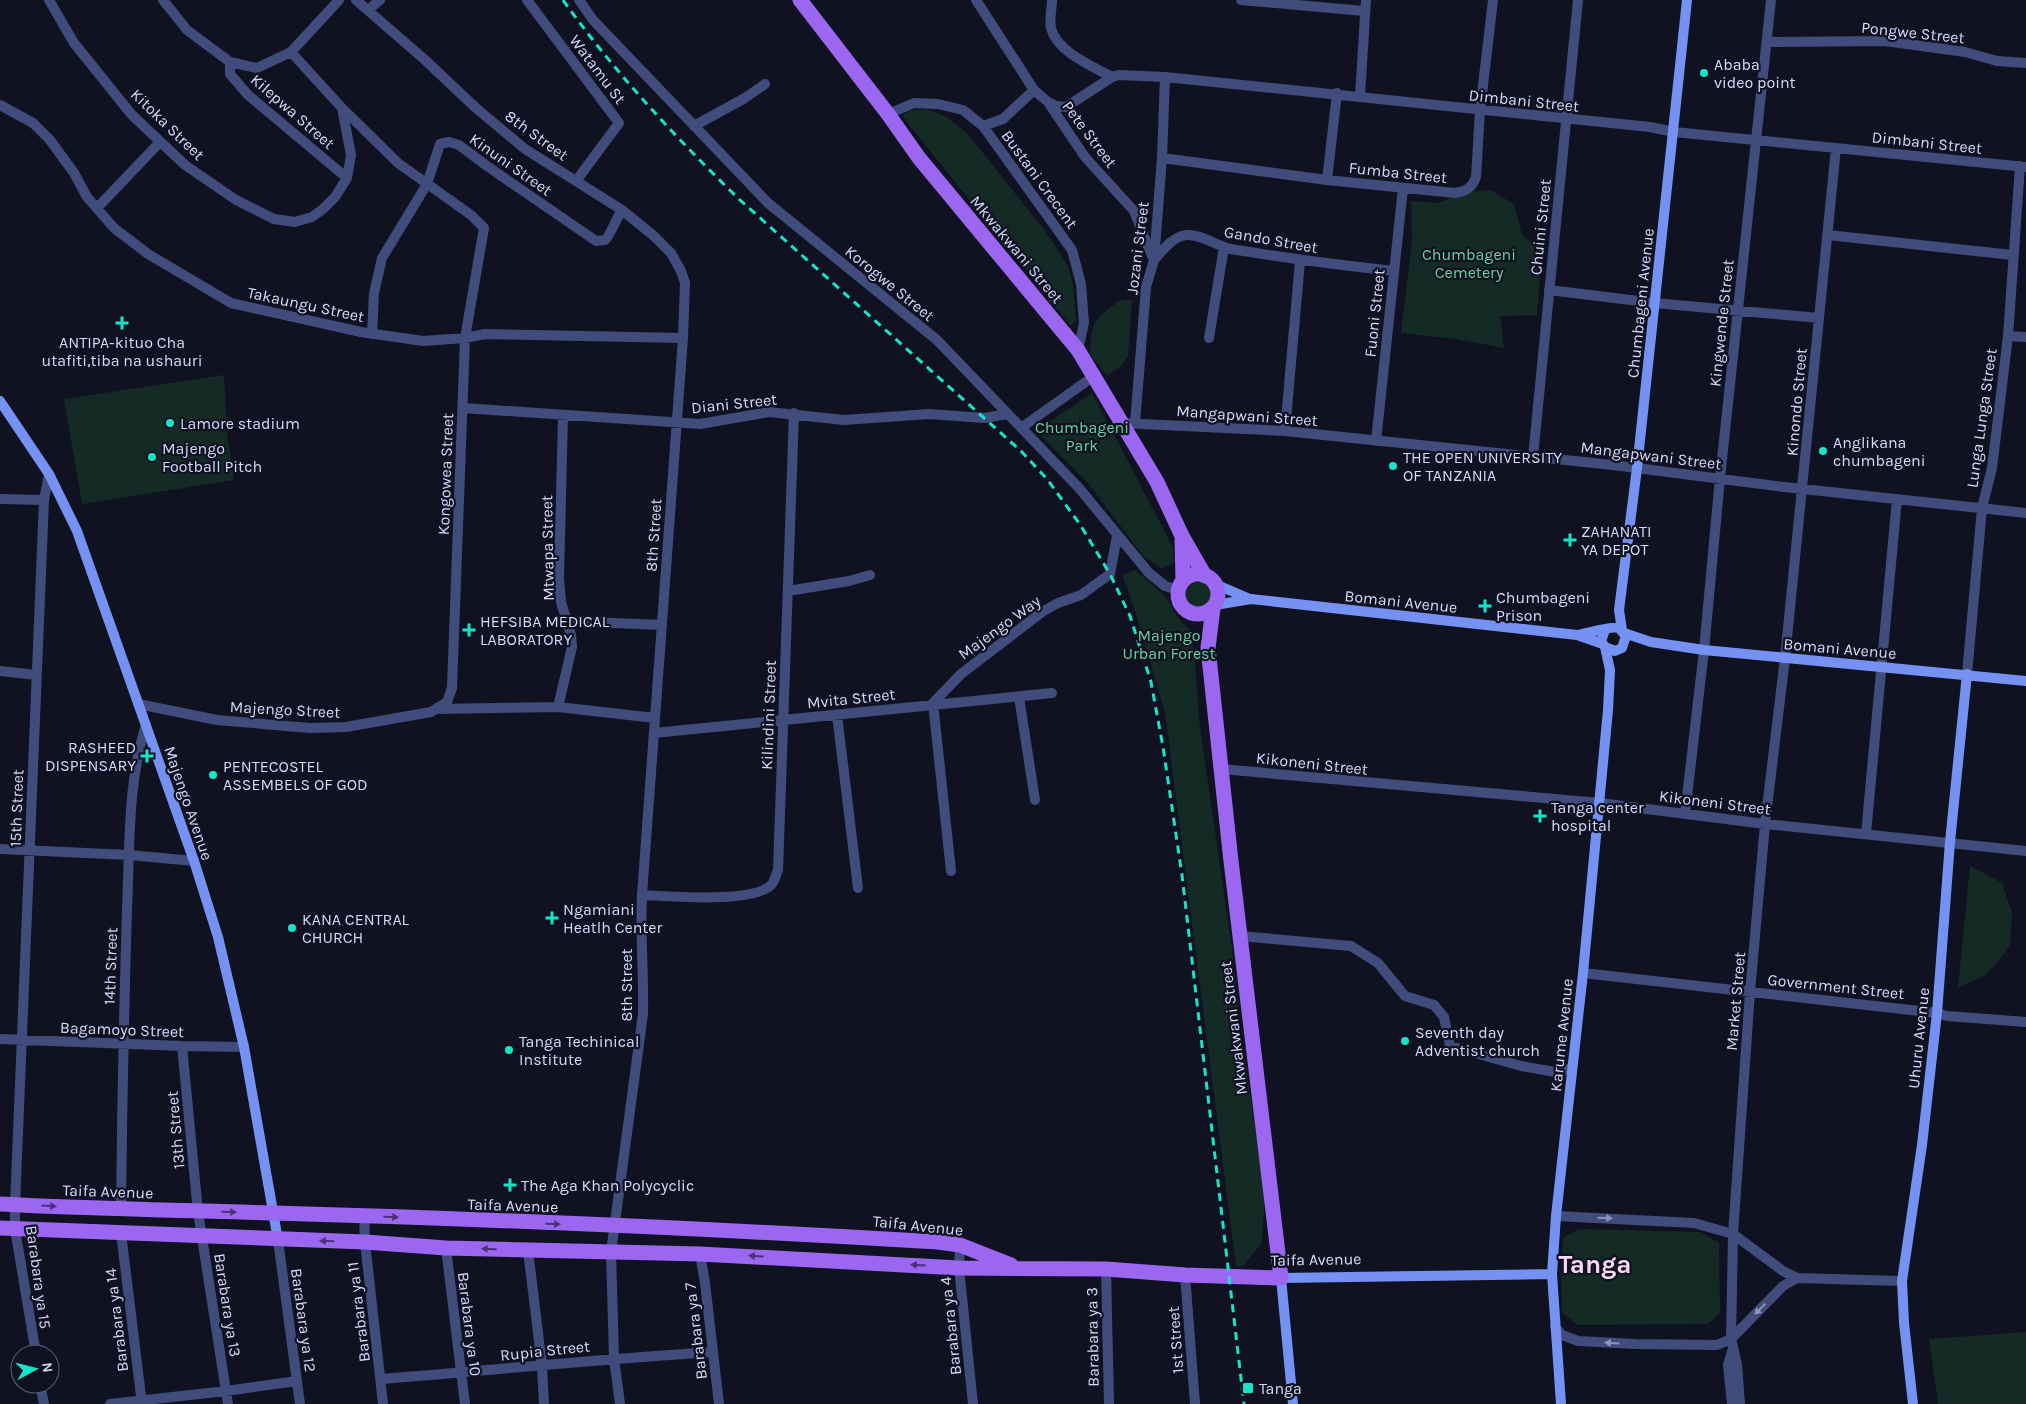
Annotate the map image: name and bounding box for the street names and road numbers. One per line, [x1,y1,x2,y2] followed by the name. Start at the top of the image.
[1860,18,1966,47] street label: Pongwe Street
[565,31,630,108] street label: Watamu St
[247,70,338,153] street label: Kilepwa Street
[127,85,208,164] street label: Kitoka Street
[1468,85,1580,116] street label: Dimbani Street
[1058,97,1121,172] street label: Pete Street
[501,106,572,165] street label: 8th Street
[998,126,1082,232] street label: Bustani Crecent
[1871,127,1983,158] street label: Dimbani Street
[466,129,555,200] street label: Kinuni Street
[1348,158,1448,187] street label: Fumba Street
[1526,178,1555,276] street label: Chuini Street
[966,192,1067,307] street label: Mkwakwani Street
[1122,200,1153,296] street label: Jozani Street
[1223,222,1319,257] street label: Gando Street
[1623,227,1658,379] street label: Chumbageni Avenue
[841,242,938,325] street label: Korogwe Street
[1705,258,1738,388] street label: Kingwende Street
[1360,268,1389,358] street label: Fuoni Street
[246,283,366,326] street label: Takaungu Street
[1782,347,1811,457] street label: Kinondo Street
[1962,347,2001,489] street label: Lunga Lunga Street
[690,390,778,417] street label: Diani Street
[1176,401,1318,430] street label: Mangapwani Street
[434,413,457,535] street label: Kongowea Street
[1579,437,1722,474] street label: Mangapwani Street
[537,495,558,601] street label: Mtwapa Street
[641,498,666,572] street label: 8th Street
[1344,586,1458,617] street label: Bomani Avenue
[955,591,1045,664] street label: Majengo Way
[1783,634,1897,663] street label: Bomani Avenue
[757,660,780,770] street label: Kilindini Street
[806,684,896,713] street label: Mvita Street
[229,697,341,722] street label: Majengo Street
[160,744,217,863] street label: Majengo Avenue
[1255,748,1369,779] street label: Kikoneni Street
[6,769,27,847] street label: 15th Street
[1658,786,1772,819] street label: Kikoneni Street
[100,927,121,1005] street label: 14th Street
[617,948,636,1022] street label: 8th Street
[1722,951,1749,1051] street label: Market Street
[1216,960,1251,1096] street label: Mkwakwani Street
[1767,970,1905,1003] street label: Government Street
[1546,978,1577,1093] street label: Karume Avenue
[1904,986,1933,1090] street label: Uhuru Avenue
[60,1018,184,1041] street label: Bagamoyo Street
[163,1090,188,1170] street label: 13th Street
[62,1180,154,1203] street label: Taifa Avenue
[467,1194,559,1217] street label: Taifa Avenue
[872,1211,964,1240] street label: Taifa Avenue
[22,1224,55,1330] street label: Barabara ya 15
[1270,1249,1362,1270] street label: Taifa Avenue
[210,1252,245,1358] street label: Barabara ya 13
[343,1261,374,1363] street label: Barabara ya 11
[101,1267,132,1373] street label: Barabara ya 14
[287,1267,320,1373] street label: Barabara ya 12
[454,1271,485,1377] street label: Barabara ya 10
[936,1276,965,1376] street label: Barabara ya 4
[680,1281,711,1381] street label: Barabara ya 7
[1082,1287,1103,1387] street label: Barabara ya 3
[1164,1306,1187,1374] street label: 1st Street
[499,1336,591,1365] street label: Rupia Street

